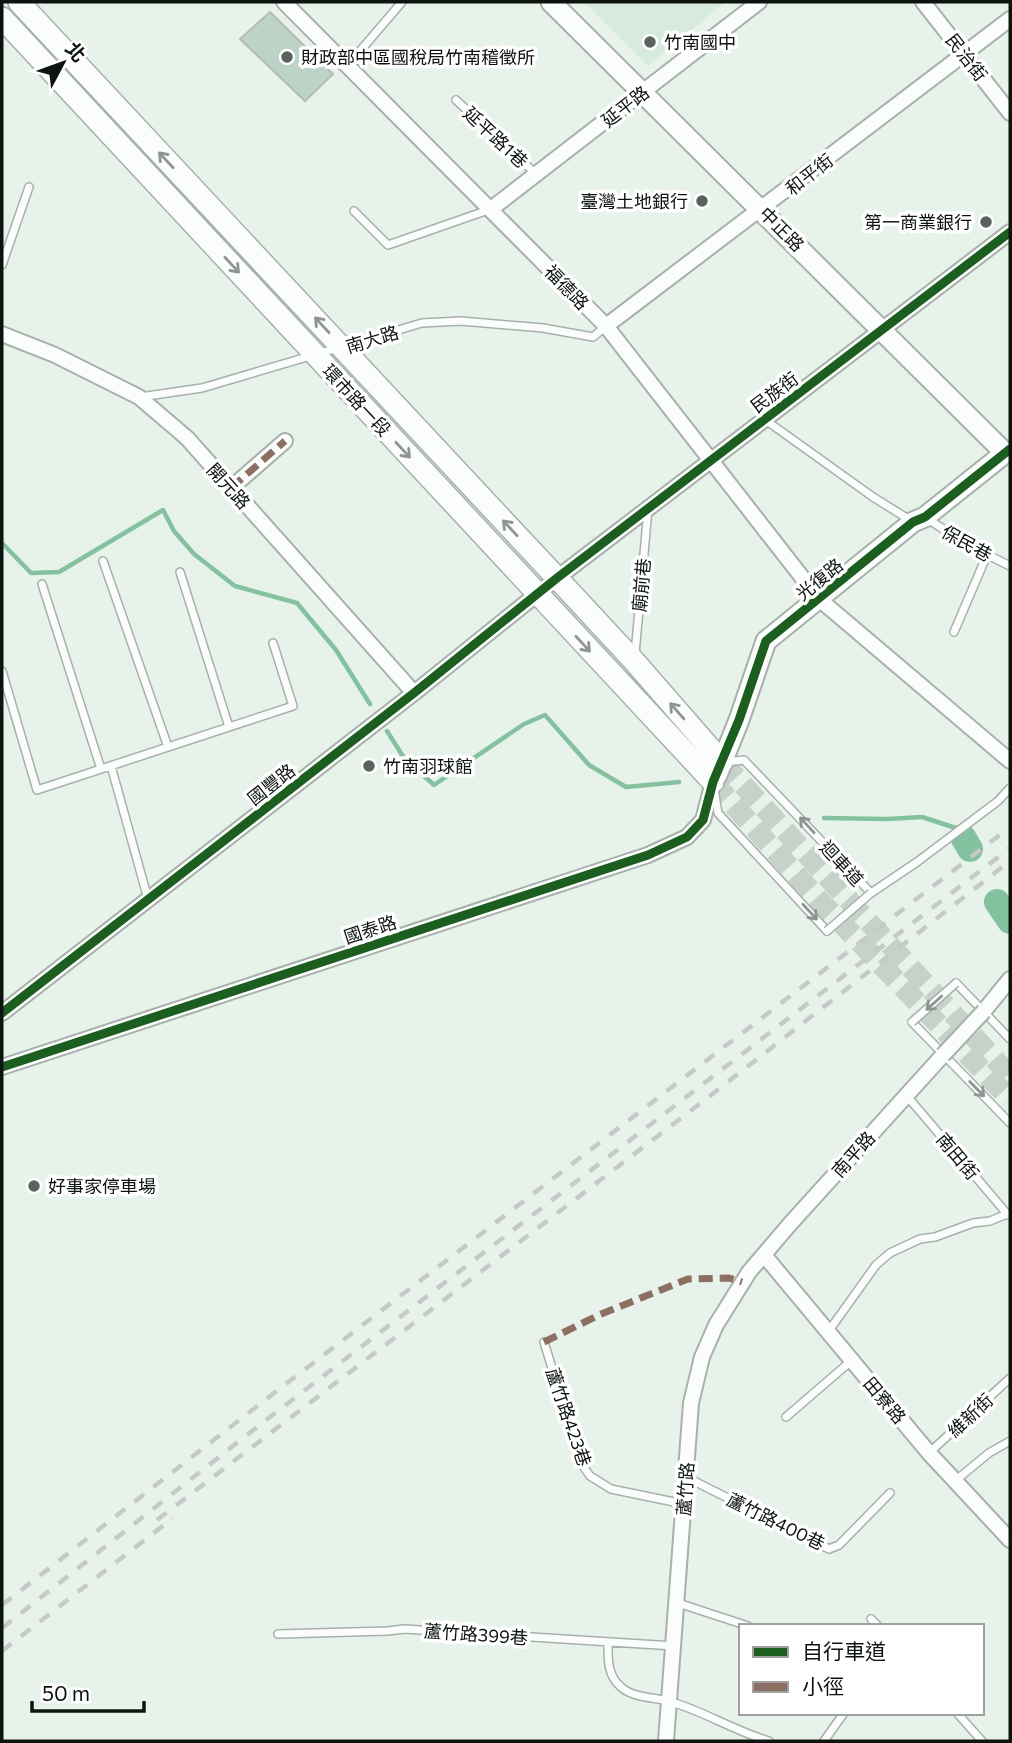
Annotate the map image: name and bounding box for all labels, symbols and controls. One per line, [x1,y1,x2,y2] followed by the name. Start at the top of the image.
[28,28,98,98] north arrow
[942,29,992,85] street label: 民治街
[664,31,736,53] place label: 竹南國中
[642,34,658,50] marker: 竹南國中
[61,37,91,66] text: 北
[301,46,535,68] place label: 財政部中區國稅局竹南稽徵所
[279,49,295,65] marker: 財政部中區國稅局竹南稽徵所
[597,81,653,131] street label: 延平路
[459,102,533,172] street label: 延平路1巷
[781,149,837,199] street label: 和平街
[158,151,174,169] one-way arrow
[580,190,688,212] place label: 臺灣土地銀行
[694,193,710,209] marker: 臺灣土地銀行
[755,202,809,256] street label: 中正路
[864,211,972,233] place label: 第一商業銀行
[978,214,994,230] marker: 第一商業銀行
[223,256,240,273] one-way arrow
[540,260,594,314] street label: 福德路
[313,317,330,334] one-way arrow
[343,321,401,357] street label: 南大路
[318,360,396,440] street label: 環市路一段
[746,367,802,417] street label: 民族街
[395,441,412,458] one-way arrow
[203,459,255,513] street label: 開元路
[502,520,519,537] one-way arrow
[938,520,996,566] street label: 保民巷
[791,553,847,605] street label: 光復路
[628,557,654,613] street label: 廟前巷
[575,635,592,652] one-way arrow
[669,702,685,720] one-way arrow
[383,755,473,777] place label: 竹南羽球館
[361,758,377,774] marker: 竹南羽球館
[243,759,299,809] street label: 國豐路
[799,817,816,834] one-way arrow
[816,836,868,890] street label: 迴車道
[802,903,818,921] one-way arrow
[341,910,399,948] street label: 國泰路
[925,995,943,1011] one-way arrow
[968,1080,985,1097] one-way arrow
[827,1127,879,1181] street label: 南平路
[932,1128,984,1184] street label: 南田街
[48,1175,156,1197] place label: 好事家停車場
[26,1178,42,1194] marker: 好事家停車場
[542,1365,596,1469] street label: 蘆竹路423巷
[859,1372,911,1428] street label: 田寮路
[943,1389,997,1441] street label: 維新街
[672,1461,698,1517] street label: 蘆竹路
[723,1488,829,1554] street label: 蘆竹路400巷
[423,1619,529,1649] street label: 蘆竹路399巷
[739,1624,984,1715] legend
[802,1638,886,1663] text: 自行車道
[32,1670,144,1714] scale bar
[802,1673,844,1698] text: 小徑
[42,1680,90,1705] text: 50 m

